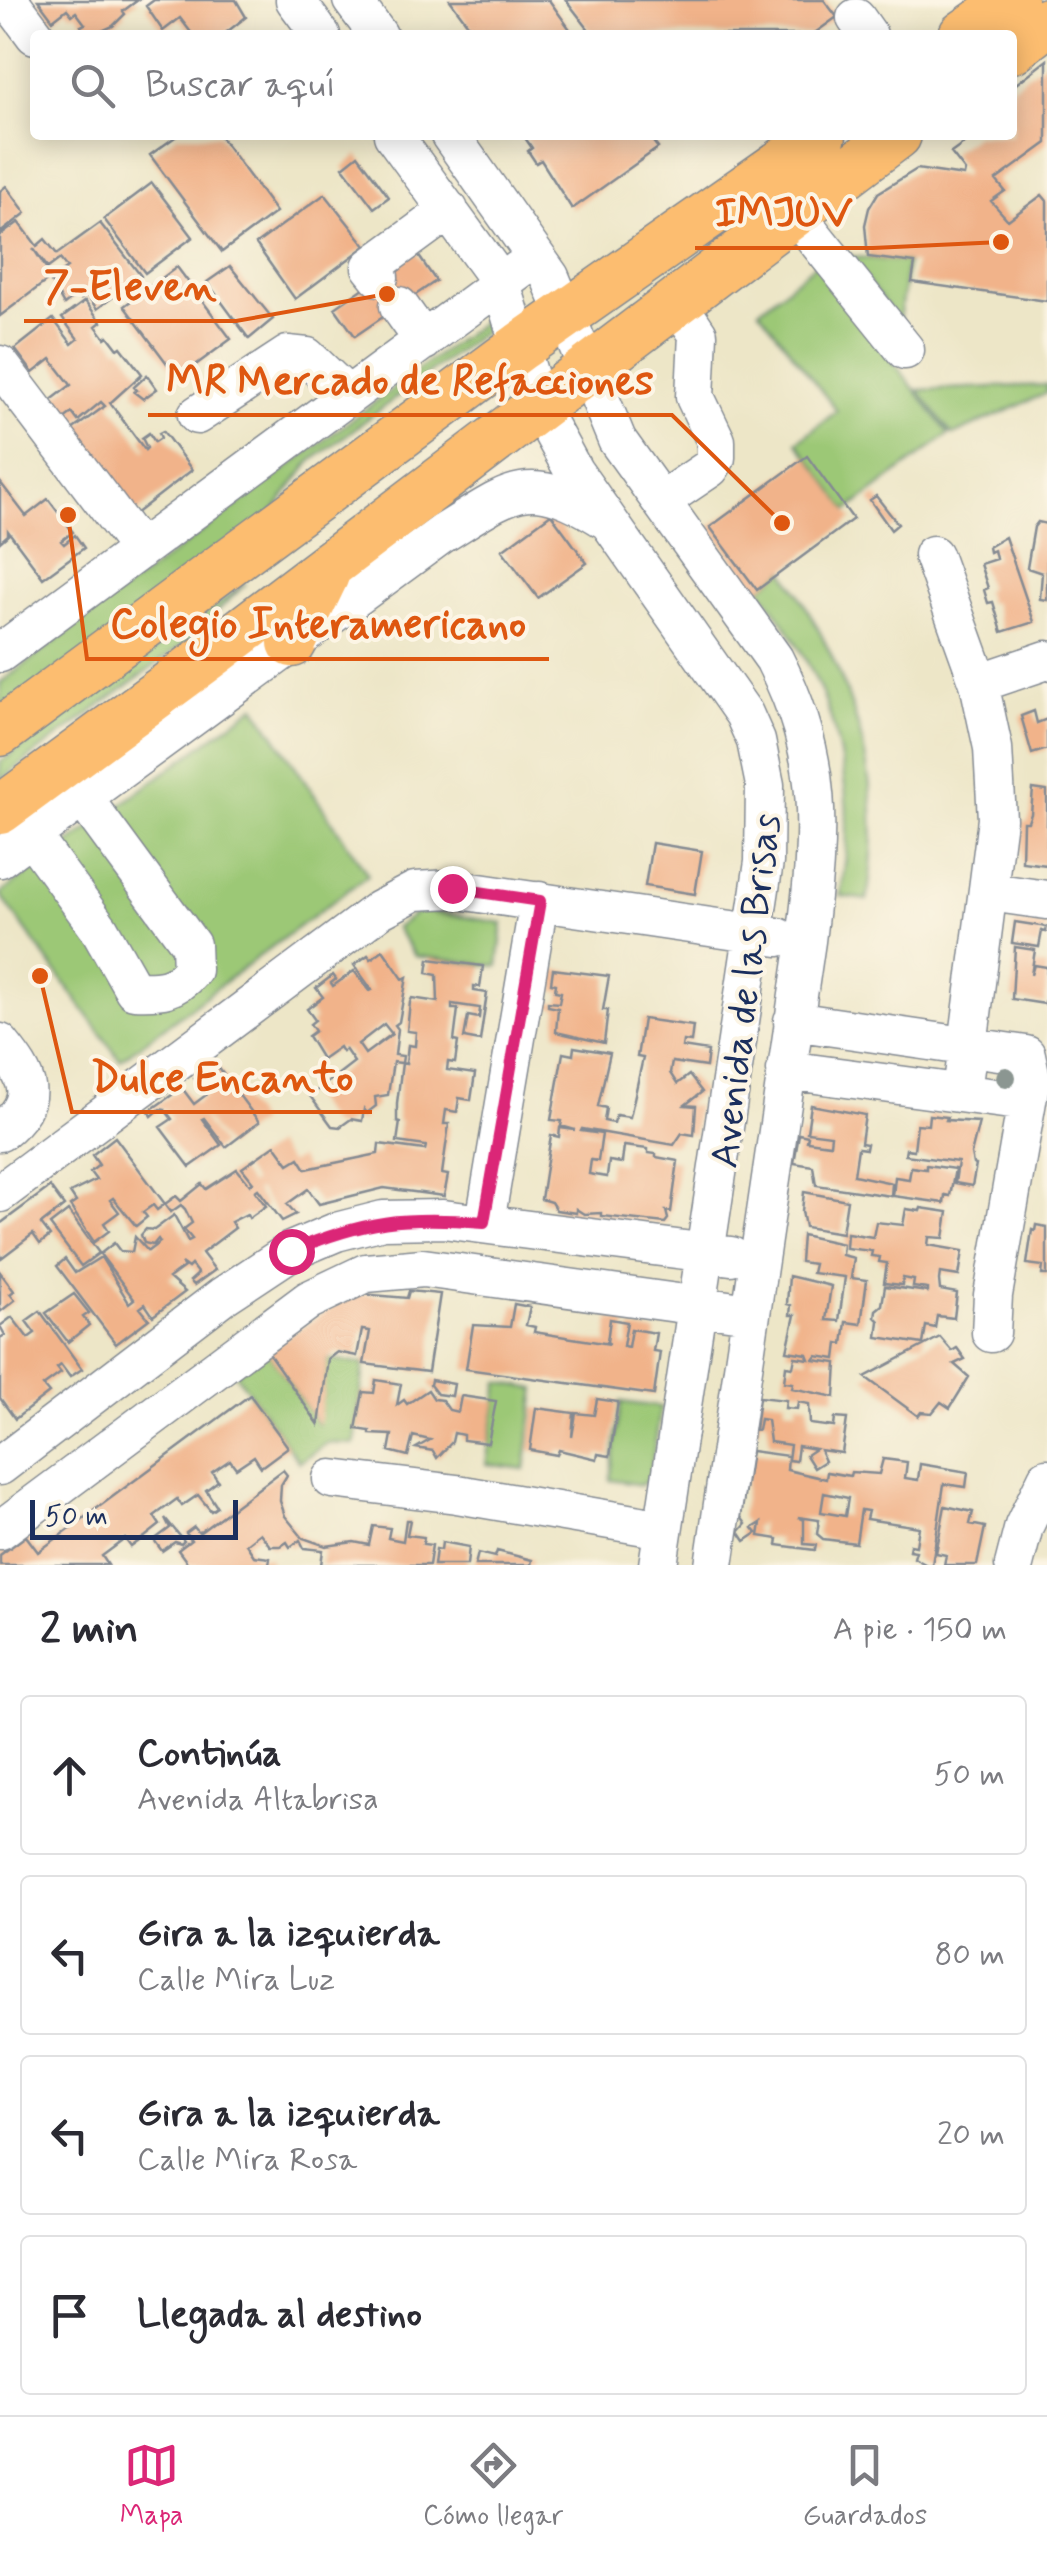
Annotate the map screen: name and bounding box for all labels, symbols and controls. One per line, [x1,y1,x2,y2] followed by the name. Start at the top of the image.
[30,30,1017,140] search box
[65,58,120,113] icon: search
[145,61,336,110] text: Buscar aquí
[695,176,873,248] callout: IMJUV
[715,187,853,242] text: IMJUV
[24,249,236,321] callout: 7-Eleven
[44,261,216,316] text: 7-Eleven
[148,343,672,415] callout: MR Mercado de Refacciones
[166,355,654,410] text: MR Mercado de Refacciones
[87,587,549,659] callout: Colegio Interamericano
[110,598,526,657] text: Colegio Interamericano
[699,811,795,1171] street label: Avenida de las Brisas
[430,866,476,912] route end
[72,1040,372,1112] callout: Dulce Encanto
[91,1052,353,1107] text: Dulce Encanto
[269,1229,315,1275] route start
[30,1495,238,1540] scale bar
[45,1499,108,1536] text: 50 m
[40,1603,139,1658] text: 2 min
[833,1609,1007,1651] text: A pie · 150 m
[137,1730,282,1779] text: Continúa
[42,1748,97,1803] icon: ahead
[933,1754,1005,1796] text: 50 m
[137,1779,379,1821] text: Avenida Altabrisa
[137,1910,440,1959] text: Gira a la izquierda
[42,1928,97,1983] icon: left
[935,1934,1005,1976] text: 80 m
[137,1959,335,2001] text: Calle Mira Luz
[137,2090,440,2139] text: Gira a la izquierda
[42,2108,97,2163] icon: left
[937,2114,1005,2156] text: 20 m
[137,2139,357,2181] text: Calle Mira Rosa
[42,2288,97,2343] icon: arrive
[137,2291,422,2340] text: Llegada al destino
[120,2438,184,2535] tab: Mapa
[423,2438,563,2535] tab: Cómo llegar
[803,2438,927,2535] tab: Guardados

